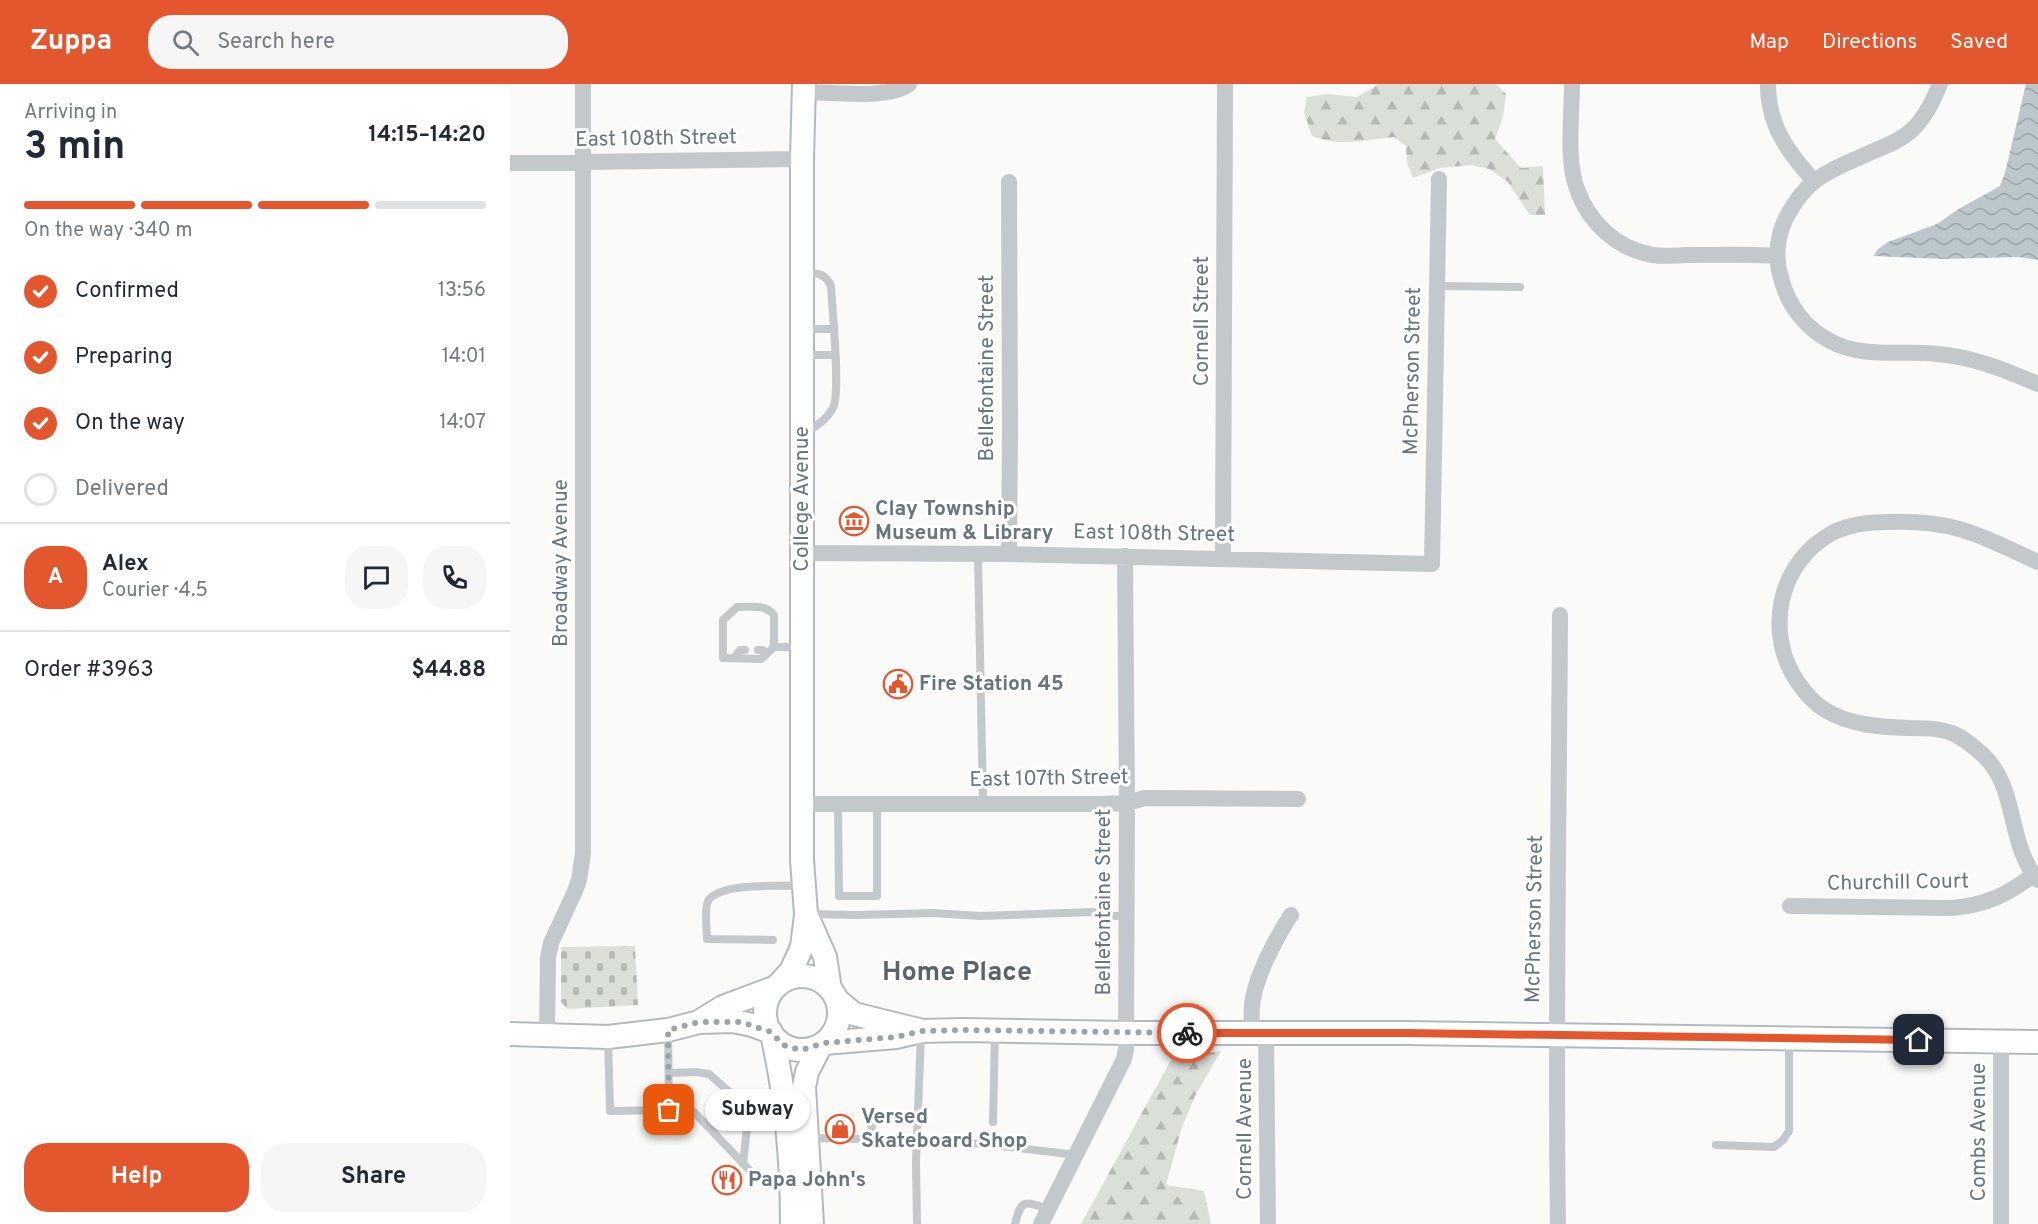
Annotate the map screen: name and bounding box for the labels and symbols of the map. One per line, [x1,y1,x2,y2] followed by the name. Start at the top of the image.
[575,124,737,154] street label: East 108th Street
[1189,256,1216,386] street label: Cornell Street
[974,274,1001,462] street label: Bellefontaine Street
[1398,287,1428,455] street label: McPherson Street
[789,426,816,572] street label: College Avenue
[548,479,575,647] street label: Broadway Avenue
[875,496,1054,547] place label: Clay Township Museum & Library
[838,505,870,537] museum icon: Clay Township Museum & Library
[1073,519,1235,549] street label: East 108th Street
[882,668,914,700] public building icon: Fire Station 45
[919,671,1064,698] place label: Fire Station 45
[969,764,1129,794] street label: East 107th Street
[1091,808,1118,996] street label: Bellefontaine Street
[1520,835,1550,1003] street label: McPherson Street
[1827,868,1969,898] street label: Churchill Court
[882,956,1032,990] district label: Home Place
[1157,1003,1217,1063] courier
[1893,1014,1944,1065] pin
[1232,1058,1259,1200] street label: Cornell Avenue
[1966,1063,1993,1201] street label: Combs Avenue
[643,1084,694,1135] pin
[705,1089,810,1131] callout: Subway
[861,1104,1027,1155] place label: Versed Skateboard Shop
[824,1113,856,1145] shop icon: Versed Skateboard Shop
[711,1164,743,1196] restaurant icon: Papa John's
[748,1167,866,1194] place label: Papa John's

